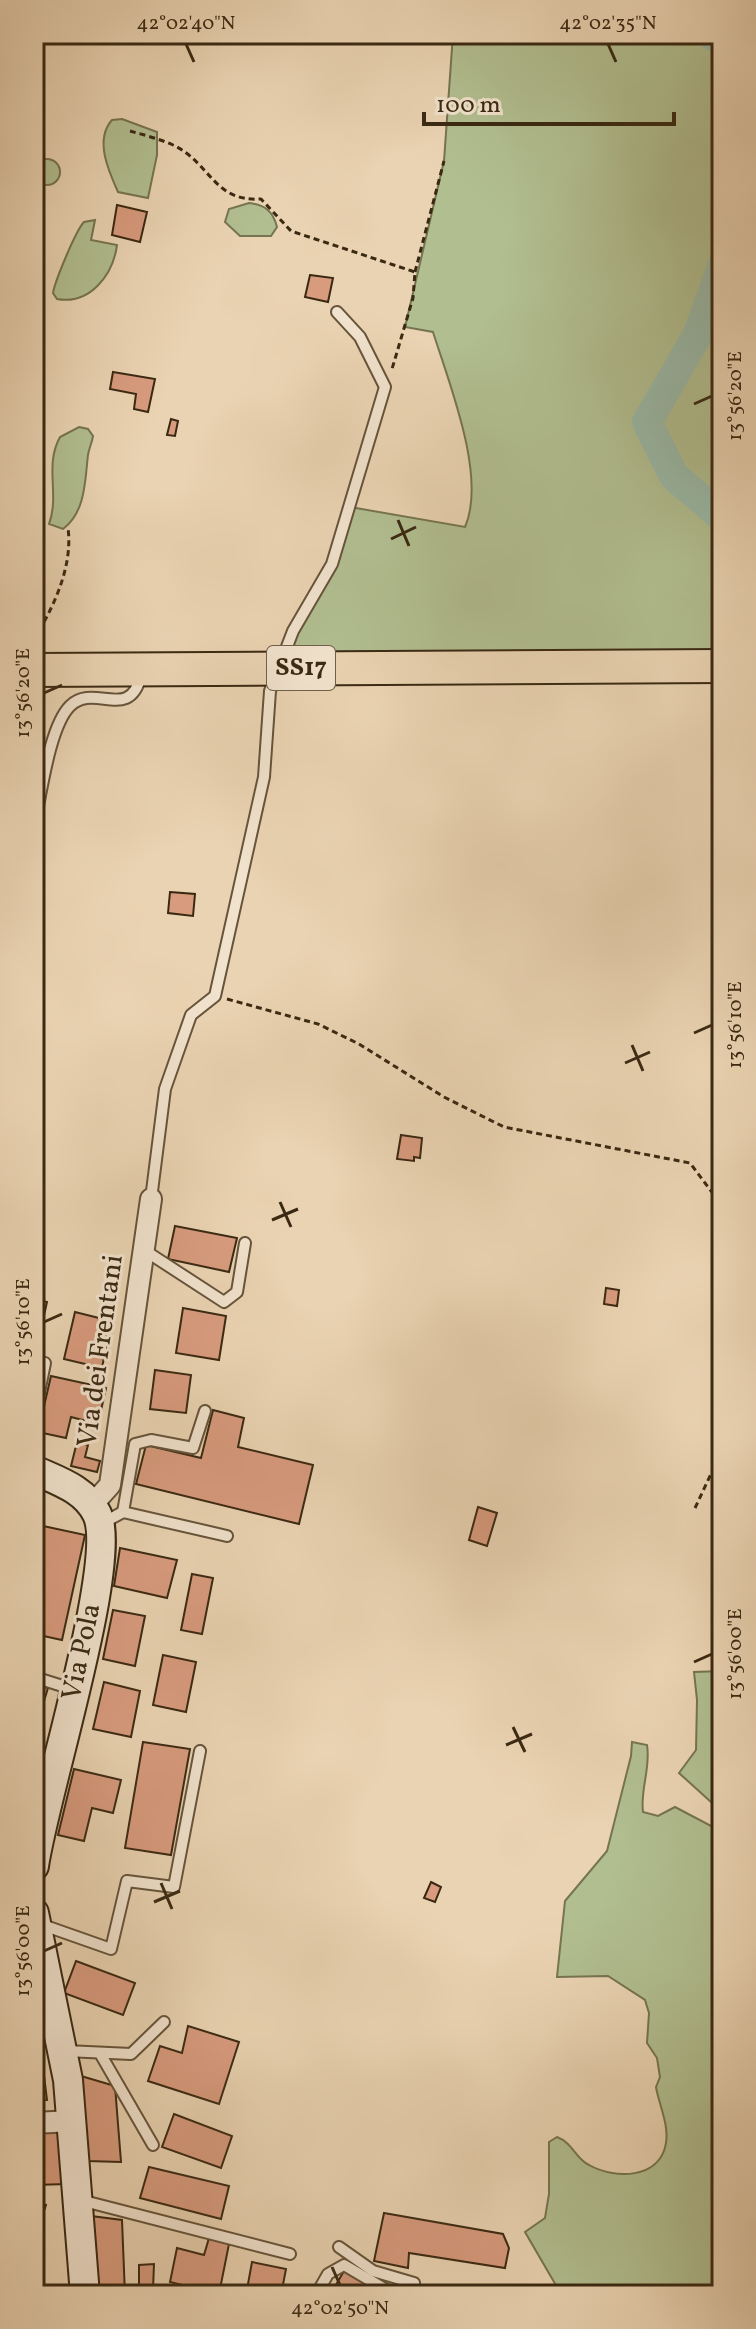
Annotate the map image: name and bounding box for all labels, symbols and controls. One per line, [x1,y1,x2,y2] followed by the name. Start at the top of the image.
[137,10,236,38] text: 42°02'40"N
[559,10,657,38] text: 42°02'35"N
[424,76,674,126] scale bar
[436,89,501,123] text: 100 m
[722,351,750,441] text: 13°56'20"E
[267,646,335,690] road number: SS17
[10,648,38,738] text: 13°56'20"E
[722,981,750,1069] text: 13°56'10"E
[68,1252,134,1450] street label: Via dei Frentani
[10,1278,38,1366] text: 13°56'10"E
[53,1600,111,1704] street label: Via Pola
[722,1608,750,1700] text: 13°56'00"E
[10,1905,38,1997] text: 13°56'00"E
[291,2295,389,2323] text: 42°02'50"N

